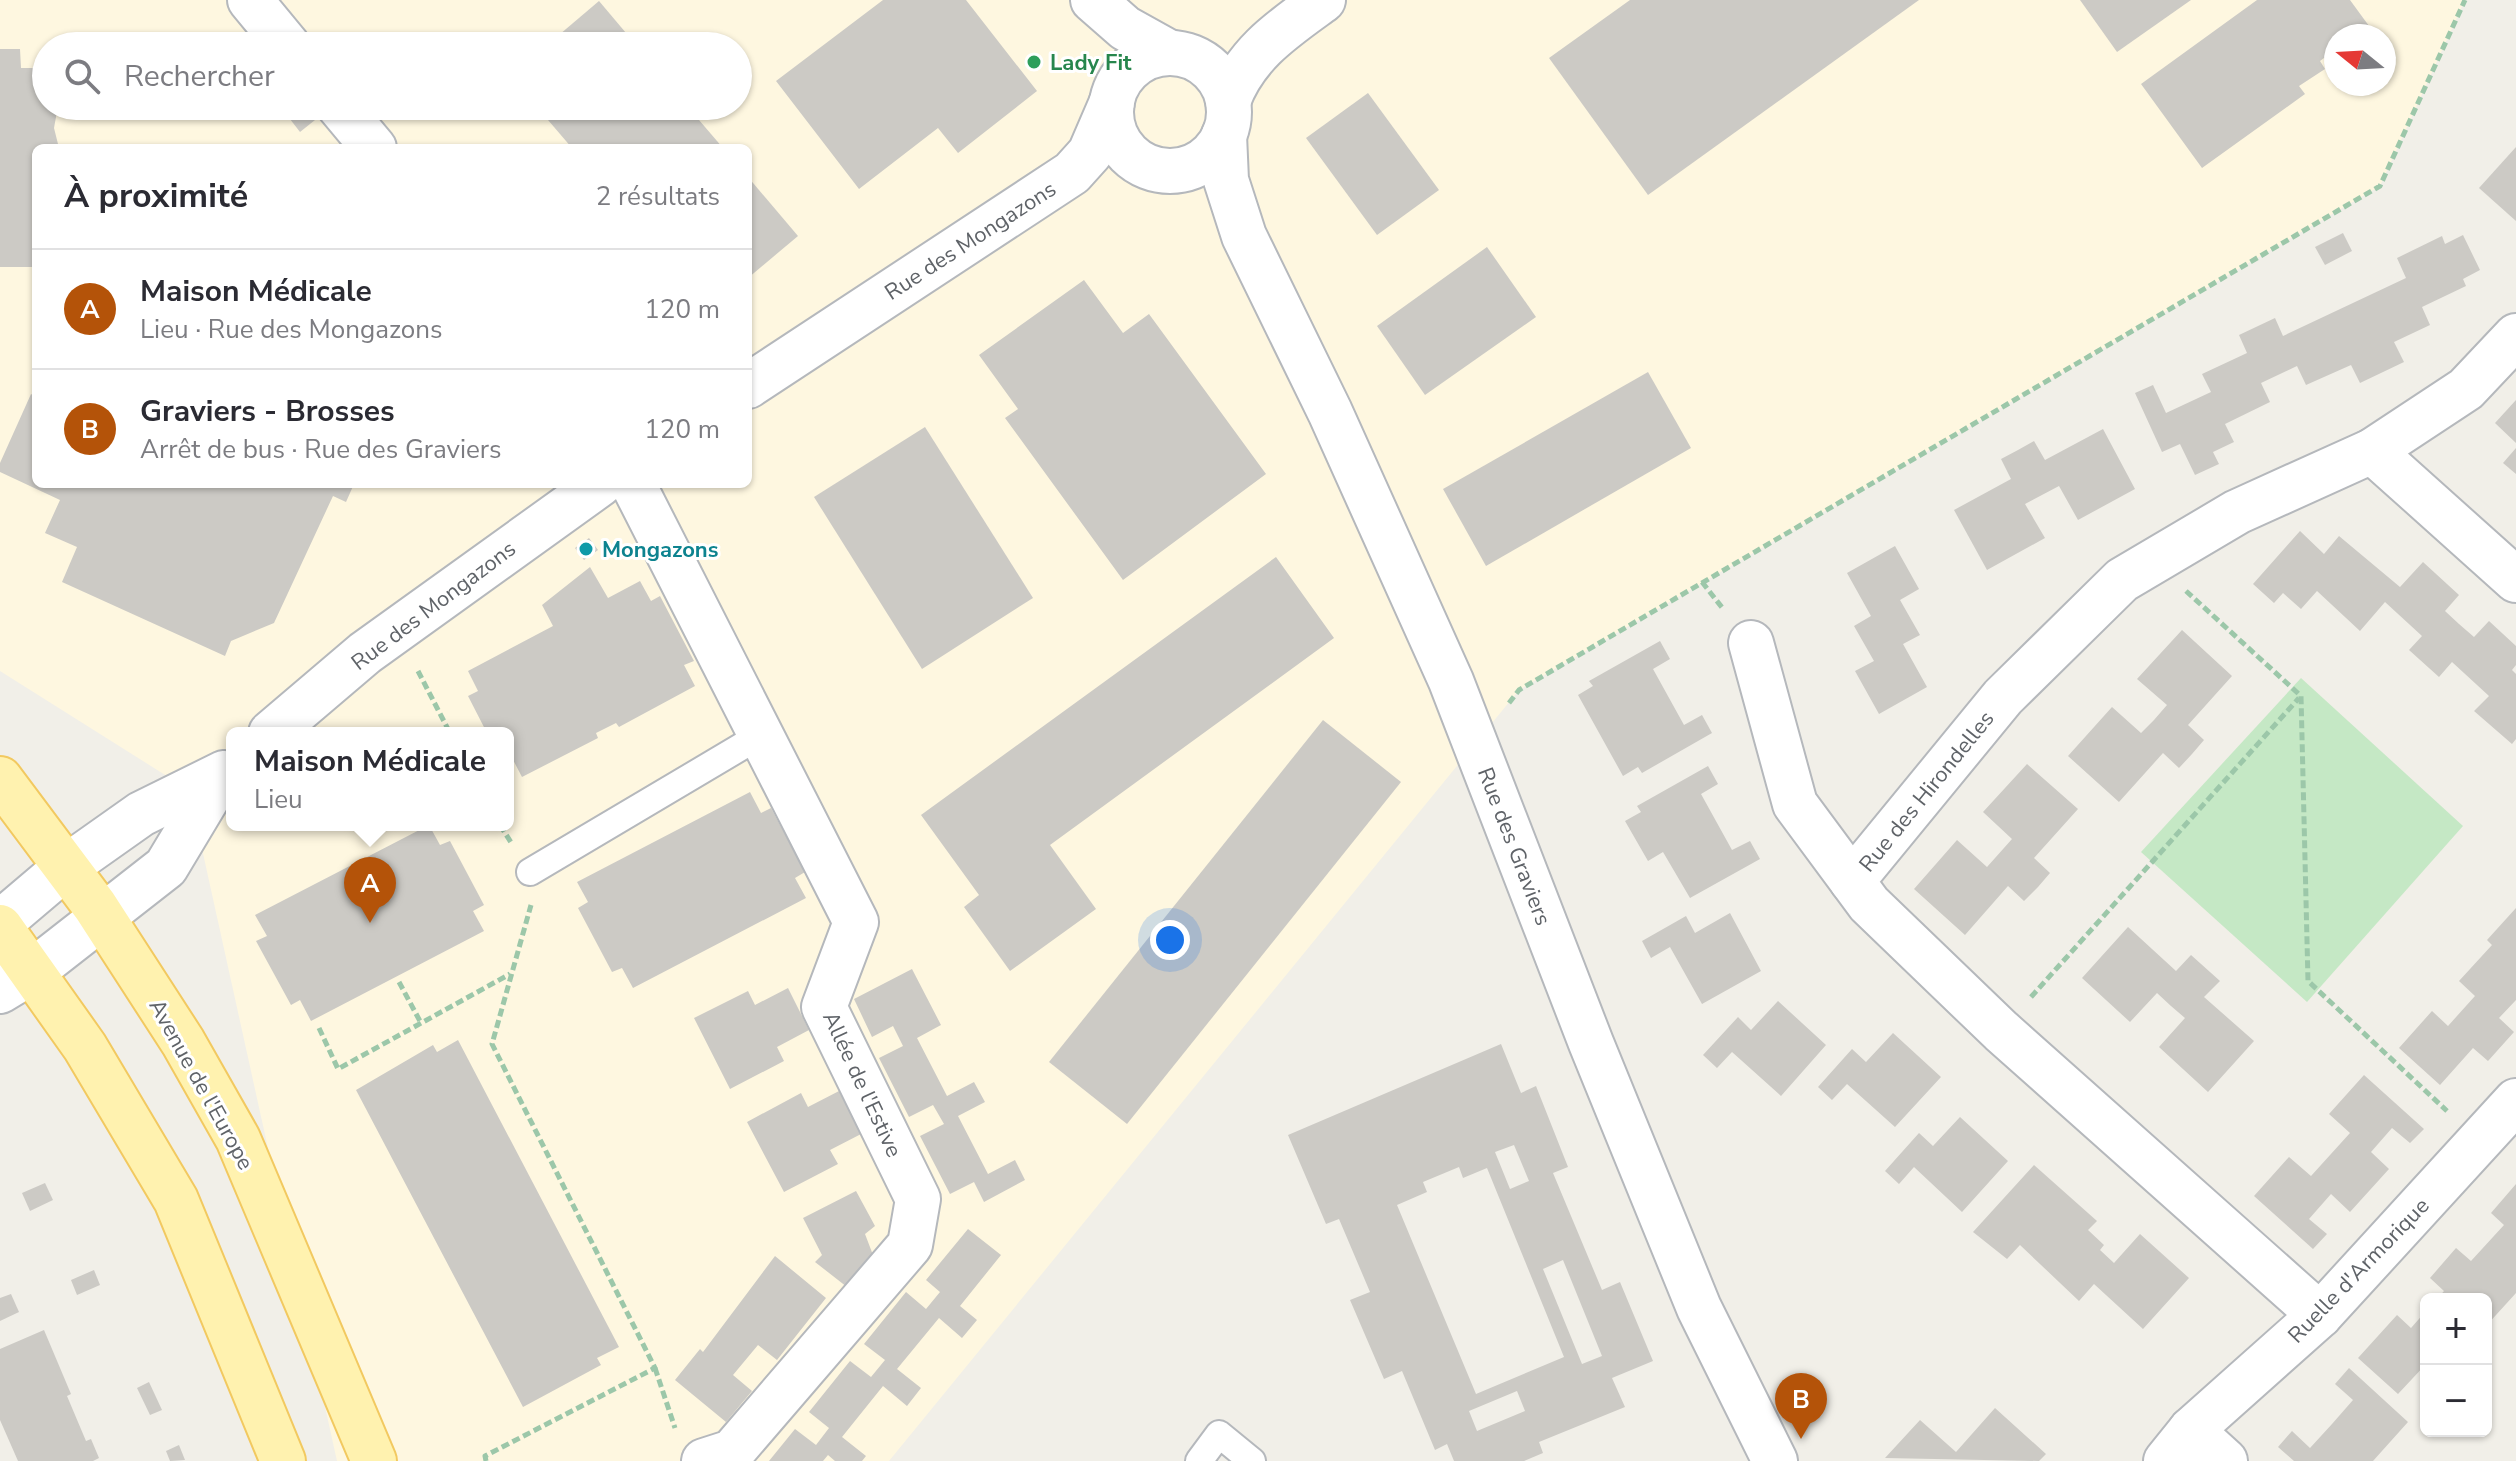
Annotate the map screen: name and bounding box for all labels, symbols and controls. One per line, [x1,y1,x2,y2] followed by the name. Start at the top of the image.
[2324,24,2396,96] north arrow
[32,32,752,120] search box
[1050,48,1132,78] place label: Lady Fit
[1025,53,1043,71] marker: Lady Fit
[60,54,104,98] icon: search
[124,56,275,97] text: Rechercher
[64,173,248,219] text: À proximité
[879,174,1062,307] street label: Rue des Mongazons
[596,179,720,214] text: 2 résultats
[140,271,372,312] text: Maison Médicale
[80,292,100,327] text: A
[644,292,720,327] text: 120 m
[140,312,443,347] text: Lieu · Rue des Mongazons
[140,391,395,432] text: Graviers - Brosses
[81,412,99,447] text: B
[644,412,720,447] text: 120 m
[140,432,502,467] text: Arrêt de bus · Rue des Graviers
[345,534,522,678] street label: Rue des Mongazons
[602,535,718,565] place label: Mongazons
[577,540,595,558] marker: Mongazons
[1852,705,2001,878] street label: Rue des Hirondelles
[226,727,514,831] popup
[254,741,486,782] text: Maison Médicale
[1470,763,1558,930] street label: Rue des Graviers
[254,782,303,817] text: Lieu
[344,857,396,923] pin: A
[1150,920,1190,960] your location
[142,994,261,1175] street label: Avenue de l'Europe
[815,1007,909,1162] street label: Allée de l'Estive
[2281,1191,2436,1350] street label: Ruelle d'Armorique
[2420,1293,2492,1437] map controls
[2420,1293,2492,1365] button: +
[2420,1365,2492,1437] button: −
[1775,1373,1827,1439] pin: B

